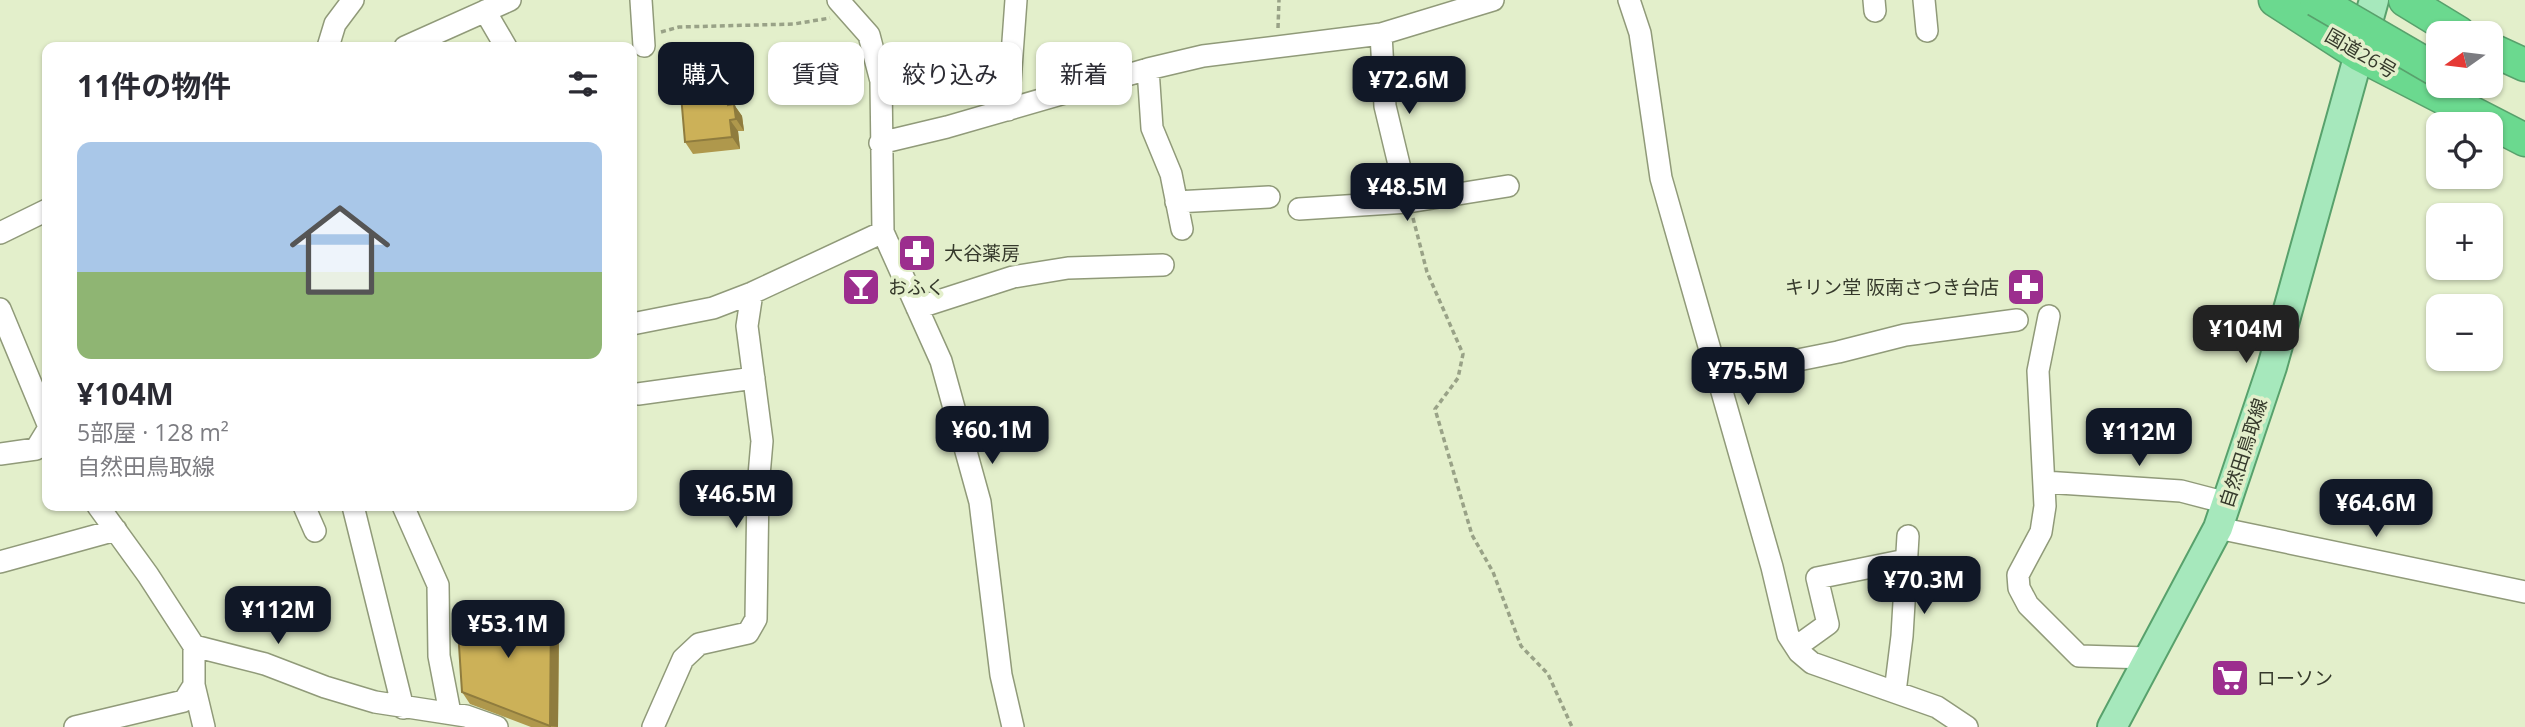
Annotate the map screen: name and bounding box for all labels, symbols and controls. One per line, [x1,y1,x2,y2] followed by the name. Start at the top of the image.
[2426,21,2502,98] north arrow
[2426,21,2503,371] map controls
[2320,22,2402,84] street label: 国道26号
[658,42,754,105] chip: 購入
[768,42,864,105] chip: 賃貸
[878,42,1022,105] chip: 絞り込み
[1036,42,1132,105] chip: 新着
[1352,57,1466,116] pin: ¥72.6M
[1369,63,1449,95] text: ¥72.6M
[77,65,231,106] text: 11件の物件
[564,65,602,103] icon: filters
[2426,112,2503,189] button: locate
[1350,164,1464,223] pin: ¥48.5M
[1367,170,1447,202] text: ¥48.5M
[277,187,403,313] icon: home
[2426,203,2503,280] button: +
[896,232,938,274] pharmacy icon: 大谷薬房
[944,240,1020,266] place label: 大谷薬房
[840,266,882,308] bar icon: おふく
[2005,266,2047,308] pharmacy icon: キリン堂 阪南さつき台店
[888,274,945,300] place label: おふく
[1785,274,1999,300] place label: キリン堂 阪南さつき台店
[2426,294,2503,371] button: −
[2197,306,2295,365] pin: ¥104M
[2209,312,2283,344] text: ¥104M
[1691,348,1805,407] pin: ¥75.5M
[1708,354,1788,386] text: ¥75.5M
[77,373,174,414] text: ¥104M
[2213,395,2273,511] street label: 自然田鳥取線
[935,406,1049,466] pin: ¥60.1M
[2090,408,2188,468] pin: ¥112M
[952,413,1032,445] text: ¥60.1M
[2102,415,2176,447] text: ¥112M
[77,416,229,448] text: 5部屋 · 128 m²
[77,450,215,482] text: 自然田鳥取線
[679,470,793,530] pin: ¥46.5M
[696,477,776,509] text: ¥46.5M
[2319,480,2433,539] pin: ¥64.6M
[2336,486,2416,518] text: ¥64.6M
[1867,556,1981,616] pin: ¥70.3M
[1884,563,1964,595] text: ¥70.3M
[229,586,327,646] pin: ¥112M
[241,593,315,625] text: ¥112M
[451,600,565,660] pin: ¥53.1M
[468,607,548,639] text: ¥53.1M
[2209,657,2251,699] supermarket icon: ローソン
[2257,665,2333,691] place label: ローソン

